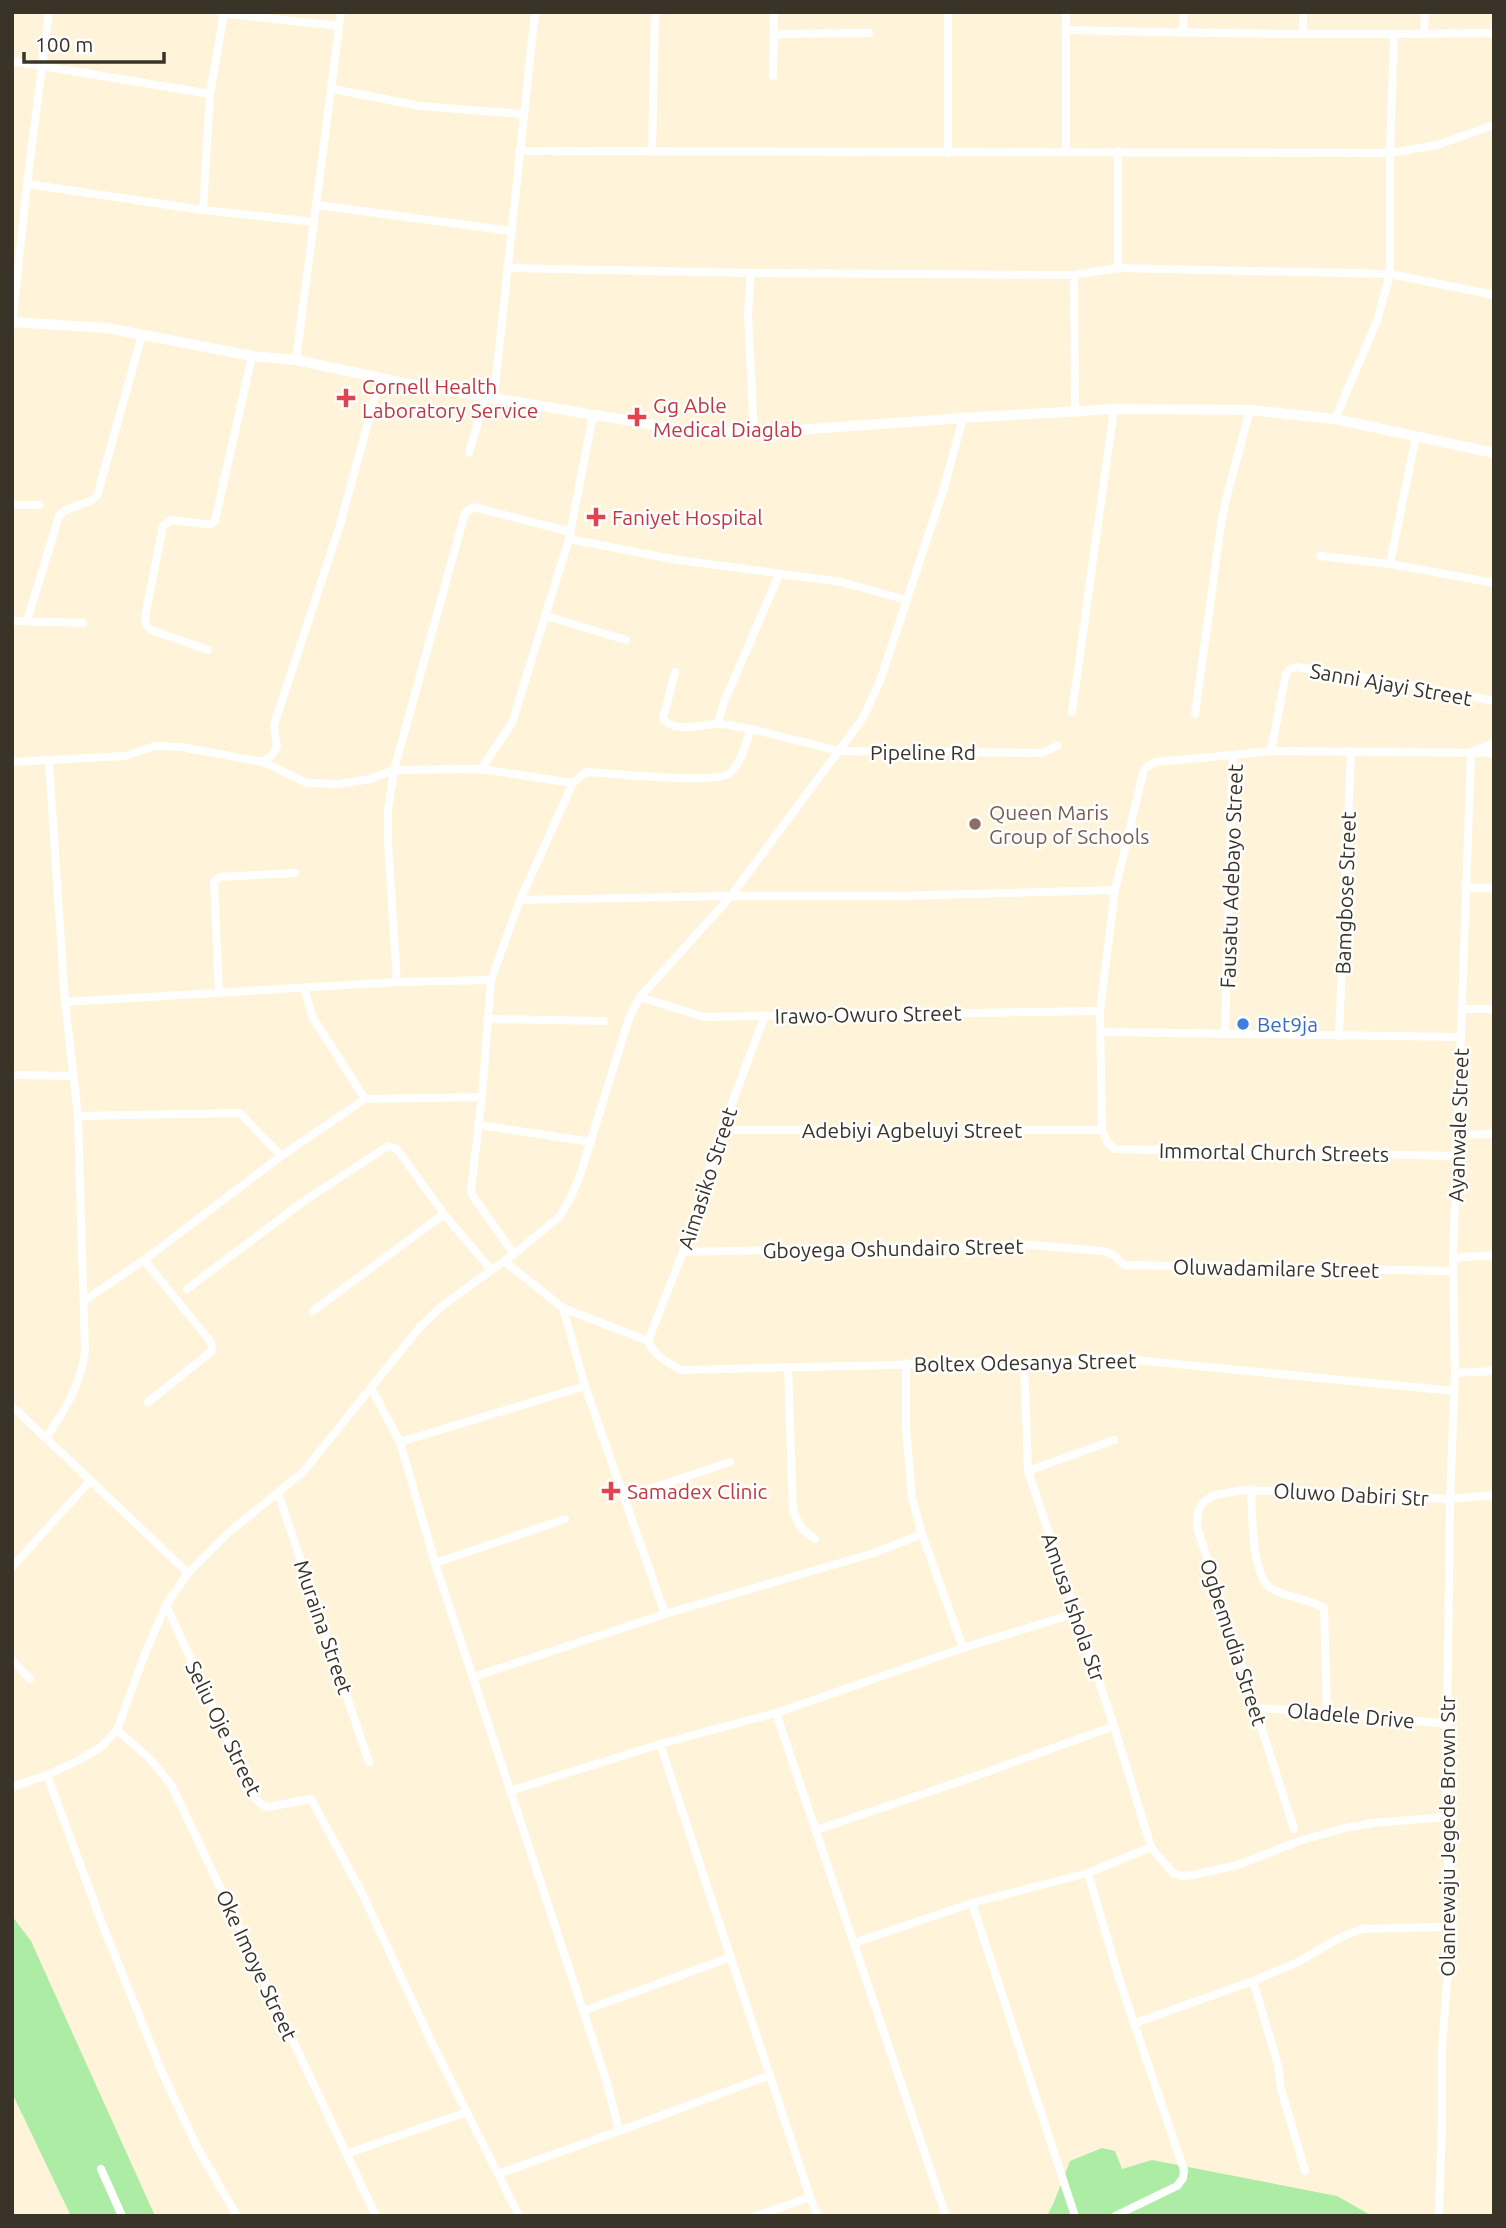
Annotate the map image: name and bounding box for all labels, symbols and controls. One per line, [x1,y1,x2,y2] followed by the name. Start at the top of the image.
[24,21,164,65] scale bar
[35,32,93,56] text: 100 m
[362,374,538,422] place label: Cornell Health Laboratory Service
[336,388,356,408] marker: Cornell Health Laboratory Service
[653,393,802,441] place label: Gg Able Medical Diaglab
[627,407,647,427] marker: Gg Able Medical Diaglab
[612,505,763,529] place label: Faniyet Hospital
[586,507,606,527] marker: Faniyet Hospital
[1308,658,1474,710] street label: Sanni Ajayi Street
[870,740,976,764] street label: Pipeline Rd
[1215,763,1247,989] street label: Fausatu Adebayo Street
[989,800,1149,848] place label: Queen Maris Group of Schools
[1330,811,1360,975] street label: Bamgbose Street
[967,816,983,832] marker: Queen Maris Group of Schools
[774,1000,962,1028] street label: Irawo-Owuro Street
[1257,1012,1318,1036] place label: Bet9ja
[1235,1016,1251,1032] marker: Bet9ja
[1443,1048,1473,1202] street label: Ayanwale Street
[673,1104,741,1252] street label: Aimasiko Street
[802,1118,1022,1142] street label: Adebiyi Agbeluyi Street
[1159,1138,1389,1166] street label: Immortal Church Streets
[762,1234,1024,1262] street label: Gboyega Oshundairo Street
[1173,1254,1379,1282] street label: Oluwadamilare Street
[914,1348,1136,1376] street label: Boltex Odesanya Street
[1273,1478,1429,1510] street label: Oluwo Dabiri Str
[627,1479,768,1503] place label: Samadex Clinic
[601,1481,621,1501] marker: Samadex Clinic
[1037,1530,1111,1685] street label: Amusa Ishola Str
[1196,1556,1272,1728] street label: Ogbemudia Street
[290,1557,358,1697] street label: Muraina Street
[181,1657,267,1799] street label: Seliu Oje Street
[1435,1695,1459,1977] street label: Olanrewaju Jegede Brown Str
[1286,1697,1416,1733] street label: Oladele Drive
[212,1886,302,2044] street label: Oke Imoye Street

